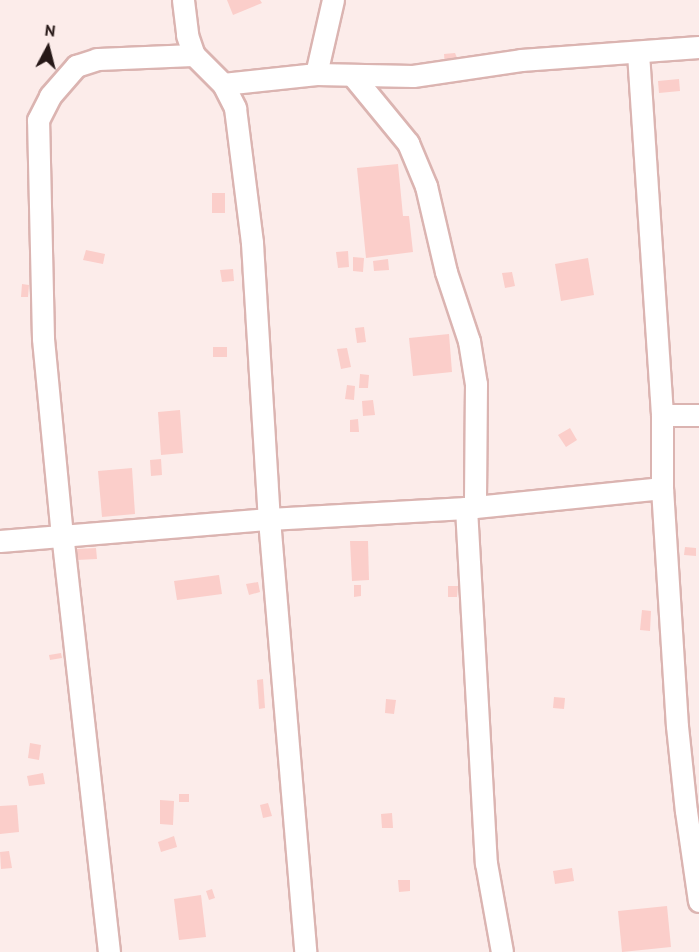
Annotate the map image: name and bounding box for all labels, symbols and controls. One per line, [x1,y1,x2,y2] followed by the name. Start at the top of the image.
[18,18,78,78] north arrow
[44,20,57,41] text: N

